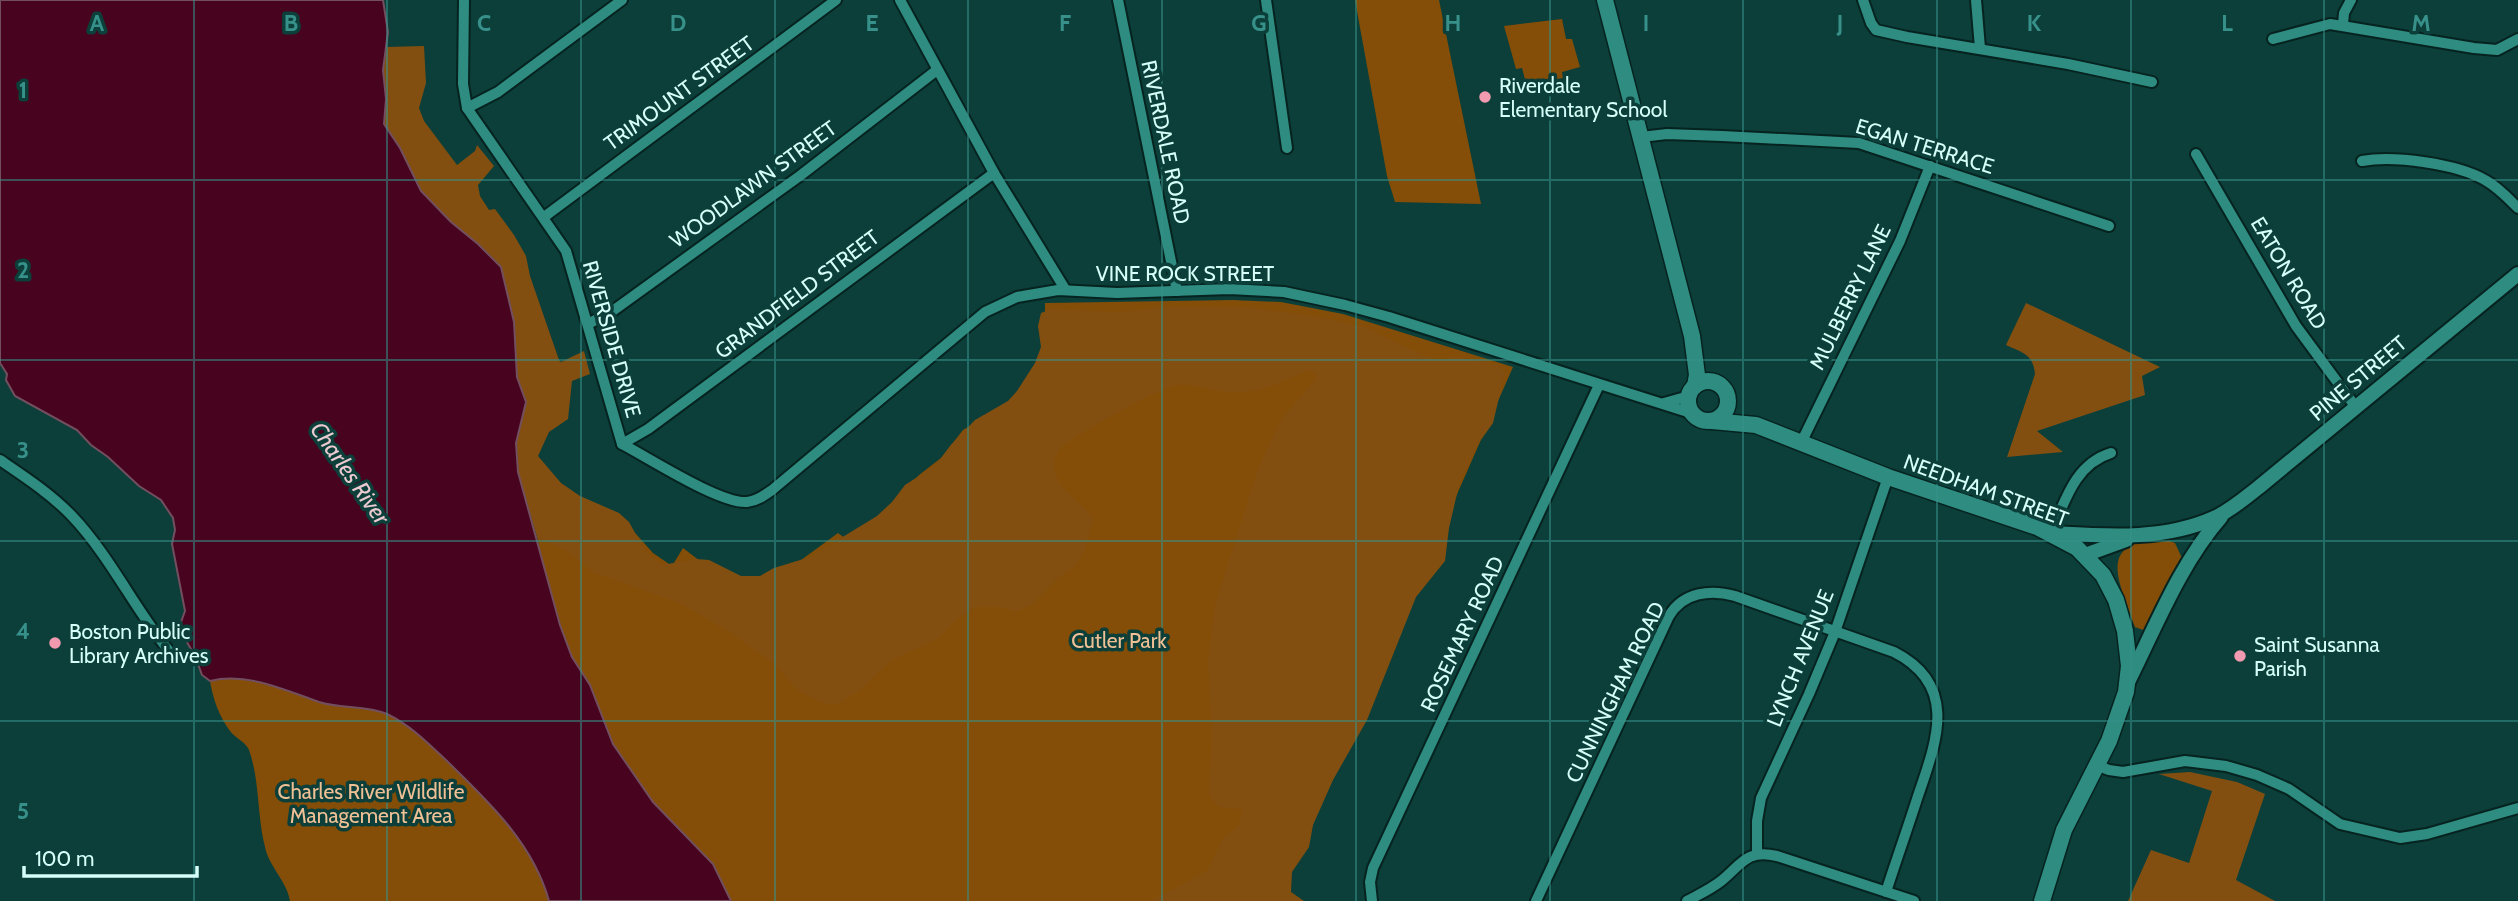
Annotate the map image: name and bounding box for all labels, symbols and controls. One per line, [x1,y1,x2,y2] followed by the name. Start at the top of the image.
[90,9,105,37] text: A
[284,9,298,37] text: B
[477,9,491,37] text: C
[670,9,686,37] text: D
[865,9,879,37] text: E
[1059,9,1071,37] text: F
[1251,9,1267,37] text: G
[1445,9,1461,37] text: H
[1643,9,1649,37] text: I
[1836,9,1843,37] text: J
[2027,9,2042,37] text: K
[2221,9,2233,37] text: L
[2411,9,2431,37] text: M
[599,30,759,156] street label: TRIMOUNT STREET
[1136,58,1196,226] street label: RIVERDALE ROAD
[1499,73,1667,122] place label: Riverdale Elementary School
[19,76,27,104] text: 1
[1477,89,1493,105] marker: Riverdale Elementary School
[1853,113,1997,179] street label: EGAN TERRACE
[665,115,841,253] street label: WOODLAWN STREET
[2246,212,2332,334] street label: EATON ROAD
[1804,220,1896,374] street label: MULBERRY LANE
[710,224,884,364] street label: GRANDFIELD STREET
[17,256,29,284] text: 2
[578,258,646,420] street label: RIVERSIDE DRIVE
[1096,261,1274,286] street label: VINE ROCK STREET
[2304,330,2412,426] street label: PINE STREET
[304,416,396,530] water label: Charles River
[17,436,29,464] text: 3
[1900,449,2072,531] street label: NEEDHAM STREET
[1415,552,1509,716] street label: ROSEMARY ROAD
[1761,586,1839,730] street label: LYNCH AVENUE
[1560,597,1670,787] street label: CUNNINGHAM ROAD
[16,617,30,645] text: 4
[69,619,209,668] place label: Boston Public Library Archives
[1071,628,1167,653] park label: Cutler Park
[2254,632,2380,681] place label: Saint Susanna Parish
[47,635,63,651] marker: Boston Public Library Archives
[2232,648,2248,664] marker: Saint Susanna Parish
[278,779,465,828] park label: Charles River Wildlife Management Area
[17,797,29,825] text: 5
[24,834,198,878] scale bar
[35,846,94,871] text: 100 m

